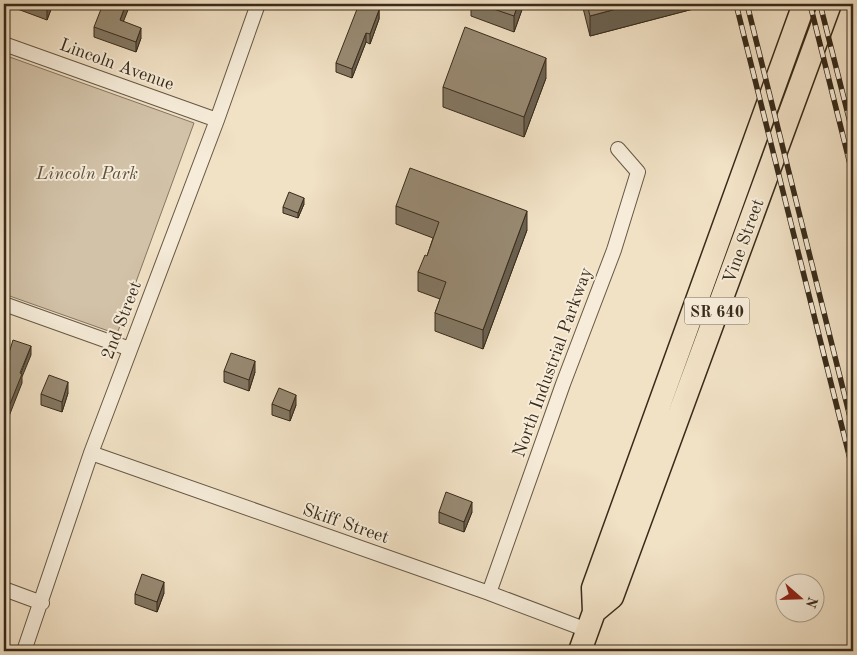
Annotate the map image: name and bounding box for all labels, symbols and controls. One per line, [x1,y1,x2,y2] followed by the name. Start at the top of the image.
[57,36,176,94] street label: Lincoln Avenue
[35,165,138,183] park label: Lincoln Park
[720,197,768,286] street label: Vine Street
[510,264,596,460] street label: North Industrial Parkway
[99,279,145,362] street label: 2nd Street
[684,298,750,324] road number: SR 640
[300,501,391,547] street label: Skiff Street
[774,572,824,622] north arrow
[803,595,820,610] text: N

